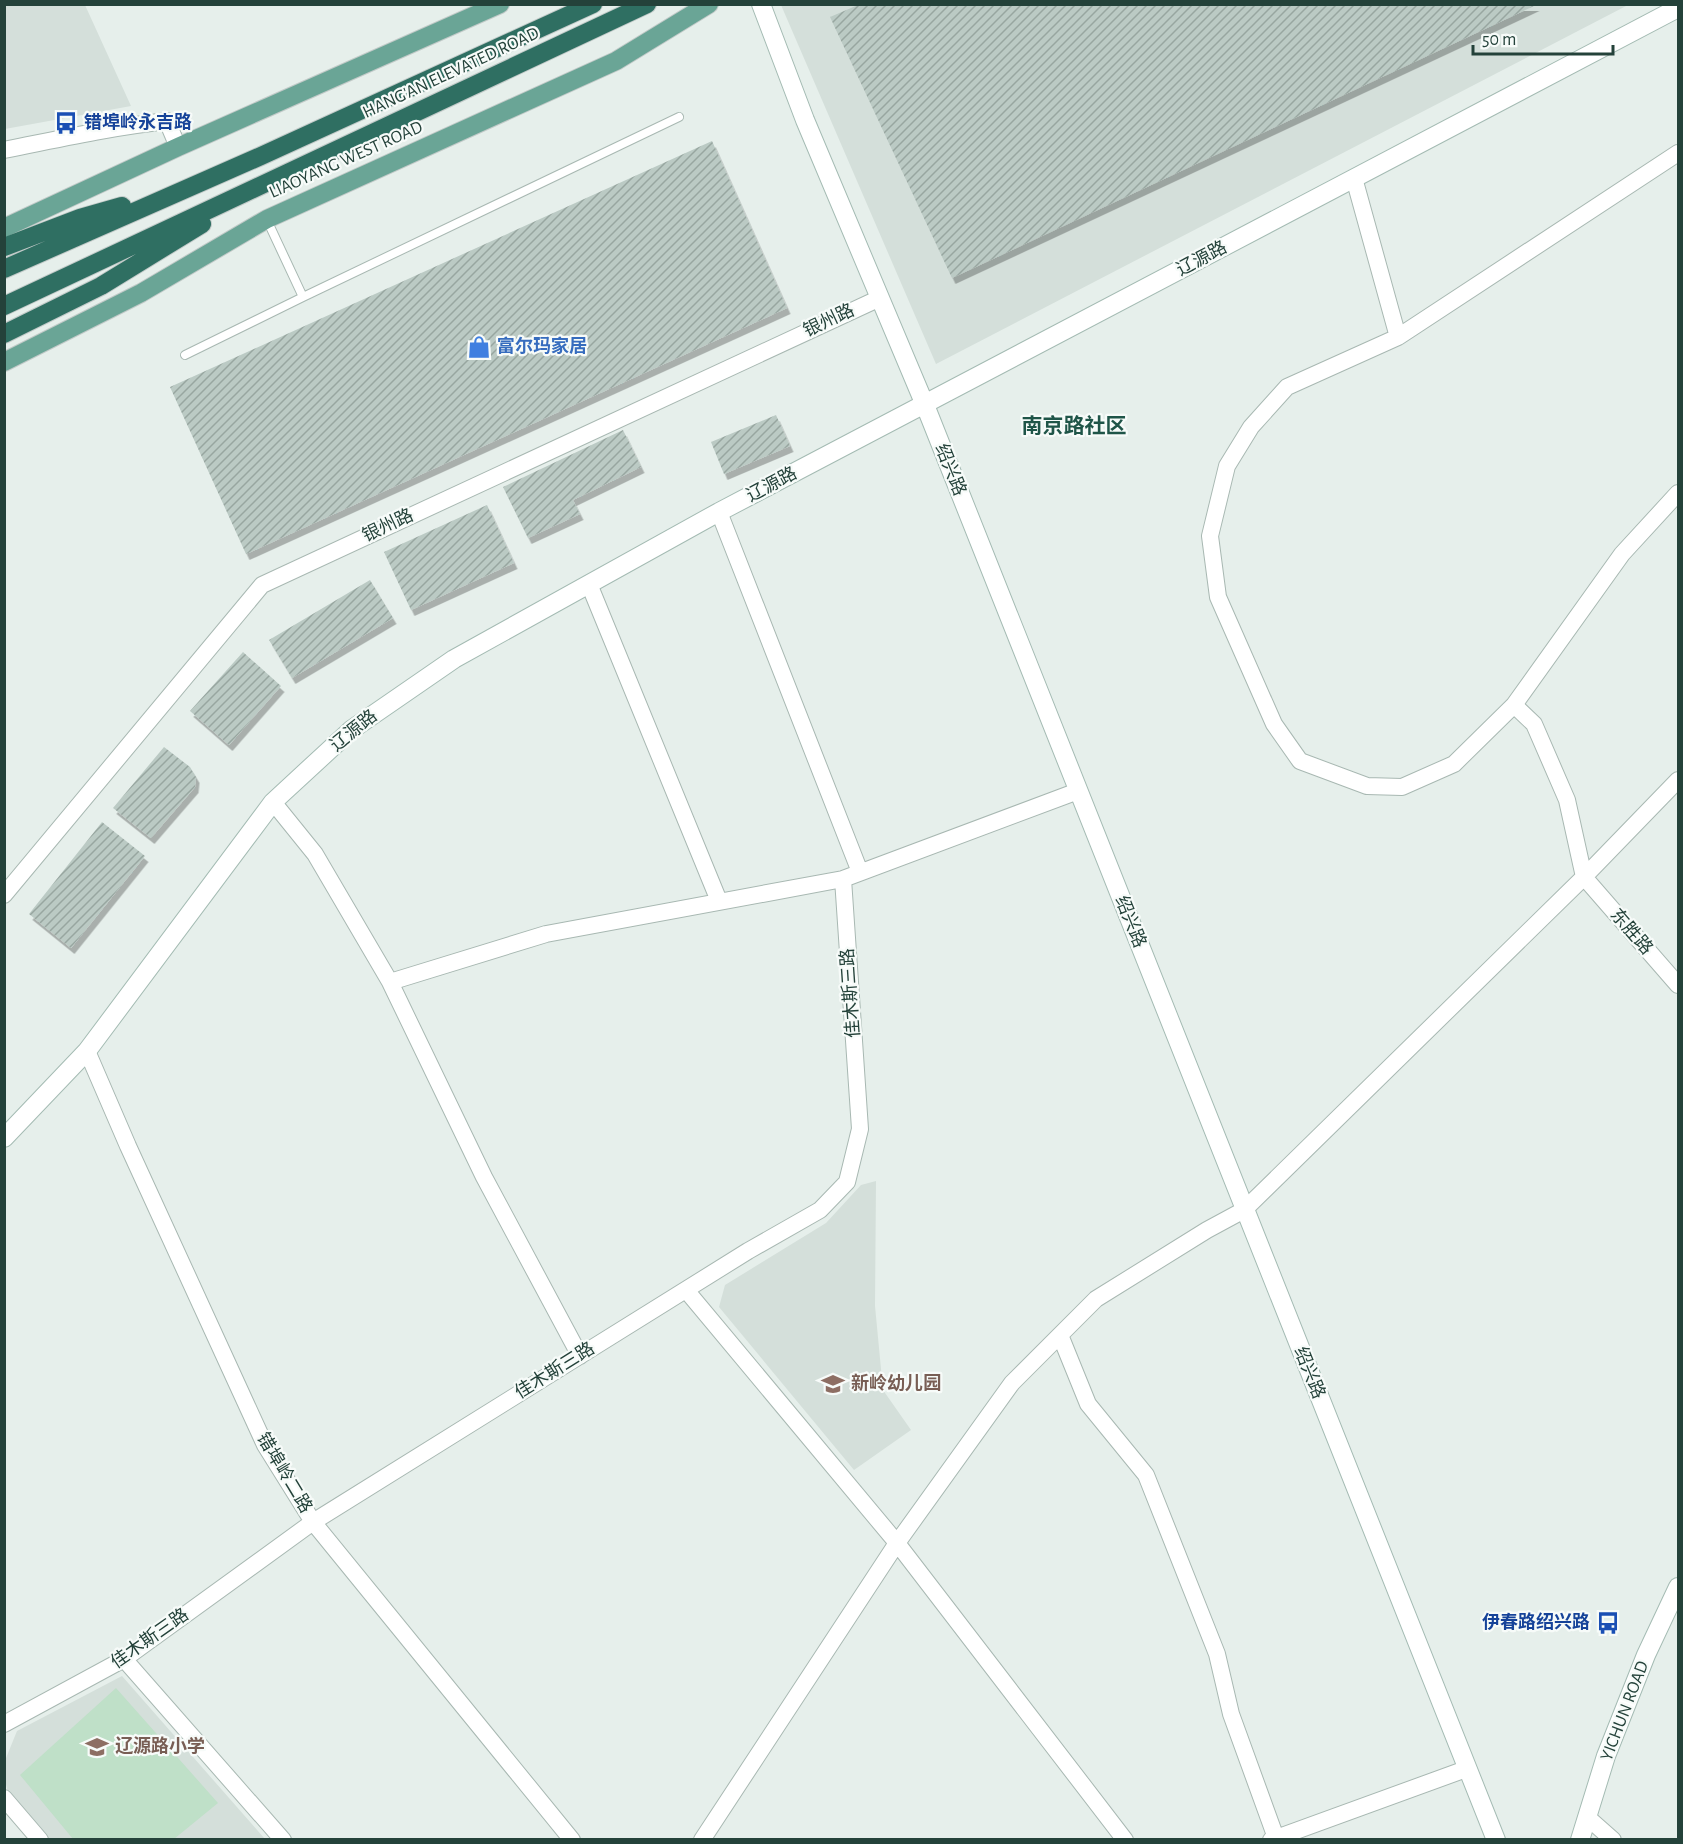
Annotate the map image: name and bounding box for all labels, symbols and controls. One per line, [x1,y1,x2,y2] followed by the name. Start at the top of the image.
[1473,18,1612,56] scale bar
[360,24,542,122] street label: HANG'AN ELEVATED ROAD
[1482,31,1516,49] text: 50 m
[53,110,79,136] bus stop icon: 错埠岭永吉路
[84,112,192,132] place label: 错埠岭永吉路
[267,118,425,202] street label: LIAOYANG WEST ROAD
[1173,237,1230,280] street label: 辽源路
[800,300,857,341] street label: 银州路
[466,334,492,360] shop icon: 富尔玛家居
[497,336,587,356] place label: 富尔玛家居
[1022,414,1127,437] district label: 南京路社区
[932,441,970,498] street label: 绍兴路
[743,463,800,506] street label: 辽源路
[359,505,416,546] street label: 银州路
[326,705,381,755] street label: 辽源路
[1112,893,1150,950] street label: 绍兴路
[1606,904,1657,958] street label: 东胜路
[837,947,863,1039] street label: 佳木斯三路
[511,1338,598,1402] street label: 佳木斯三路
[1291,1344,1329,1401] street label: 绍兴路
[820,1371,846,1397] school or university icon: 新岭幼儿园
[851,1373,941,1393] place label: 新岭幼儿园
[253,1429,317,1516] street label: 错埠岭二路
[107,1604,192,1672] street label: 佳木斯三路
[1595,1610,1621,1636] bus stop icon: 伊春路绍兴路
[1482,1612,1590,1632] place label: 伊春路绍兴路
[1598,1659,1652,1763] street label: YICHUN ROAD
[84,1734,110,1760] school or university icon: 辽源路小学
[115,1736,205,1756] place label: 辽源路小学

